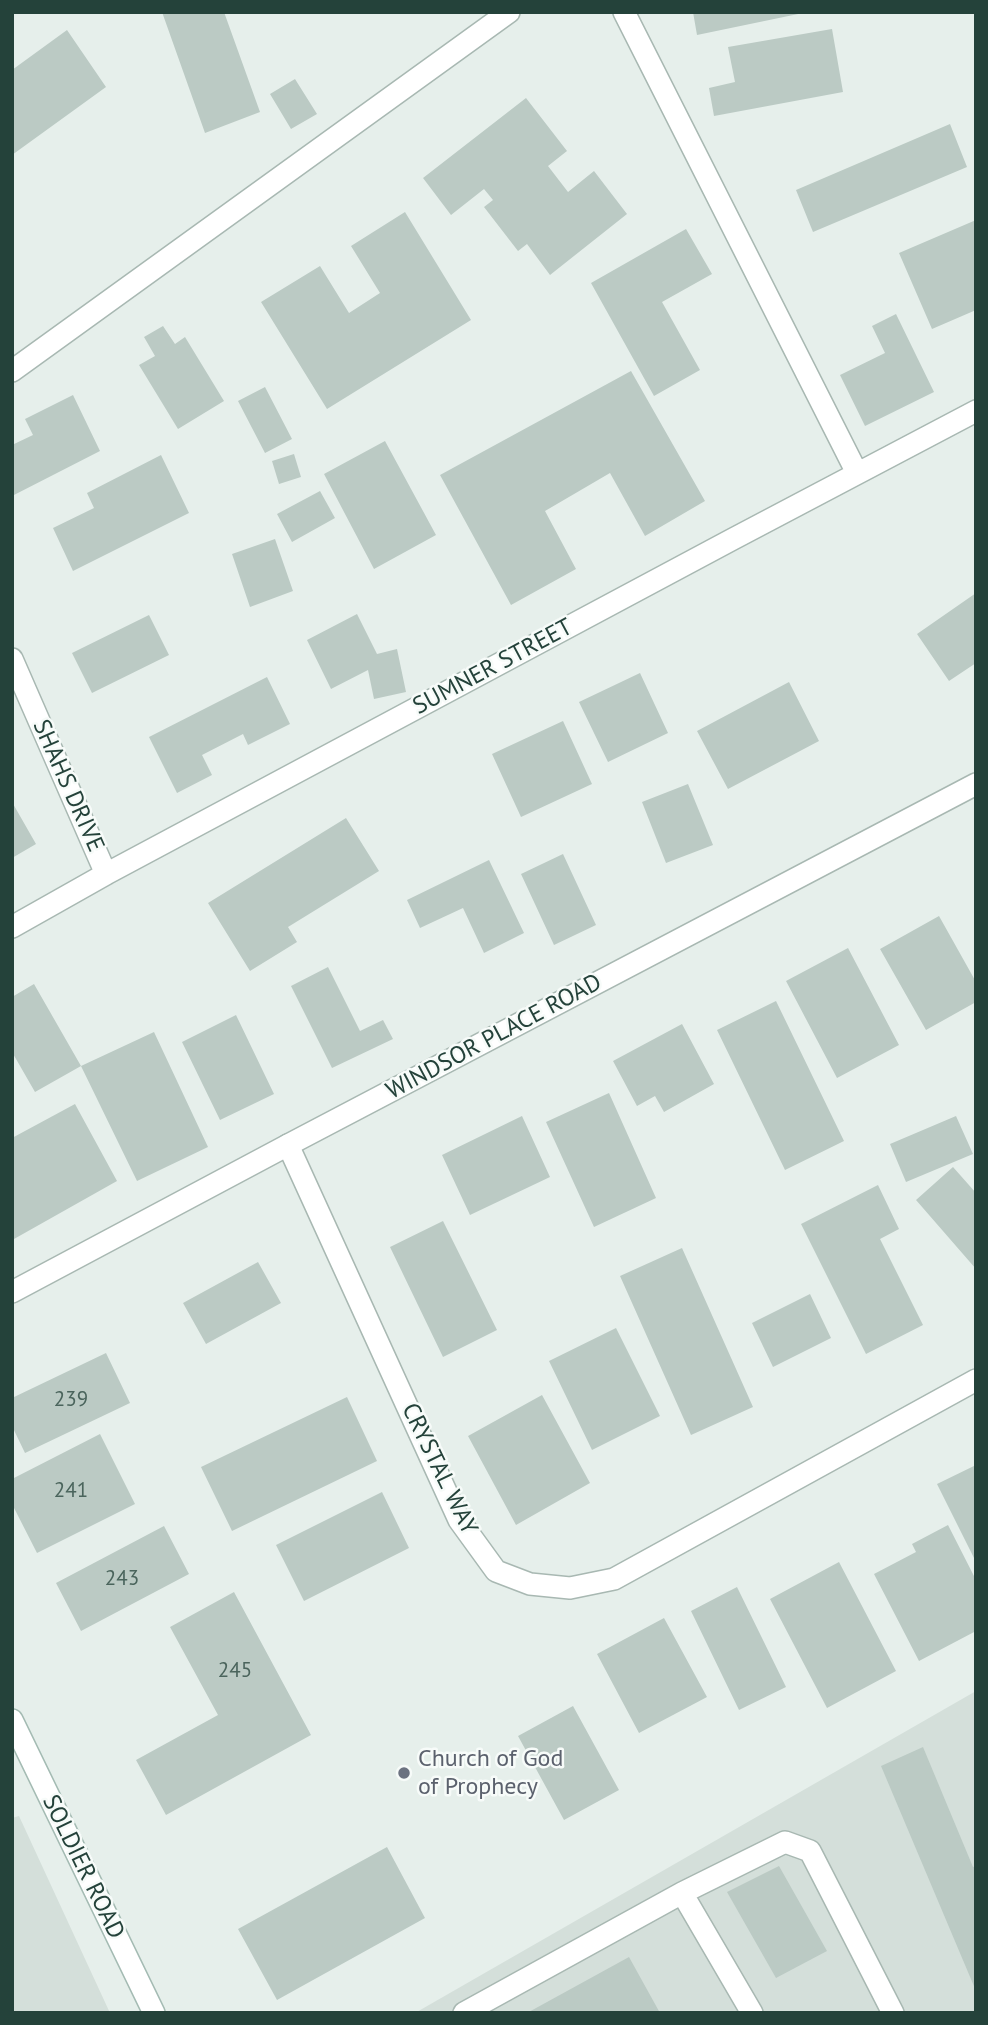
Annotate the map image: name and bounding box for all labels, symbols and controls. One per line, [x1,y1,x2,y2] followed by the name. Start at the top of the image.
[408,613,578,721] street label: SUMNER STREET
[26,715,110,857] street label: SHAHS DRIVE
[381,968,607,1106] street label: WINDSOR PLACE ROAD
[54,1387,88,1413] house number: 239
[395,1399,483,1539] street label: CRYSTAL WAY
[54,1478,88,1504] house number: 241
[105,1566,139,1592] house number: 243
[218,1658,252,1684] house number: 245
[418,1745,563,1801] place label: Church of God of Prophecy
[396,1765,412,1781] marker: Church of God of Prophecy
[36,1790,130,1944] street label: SOLDIER ROAD

